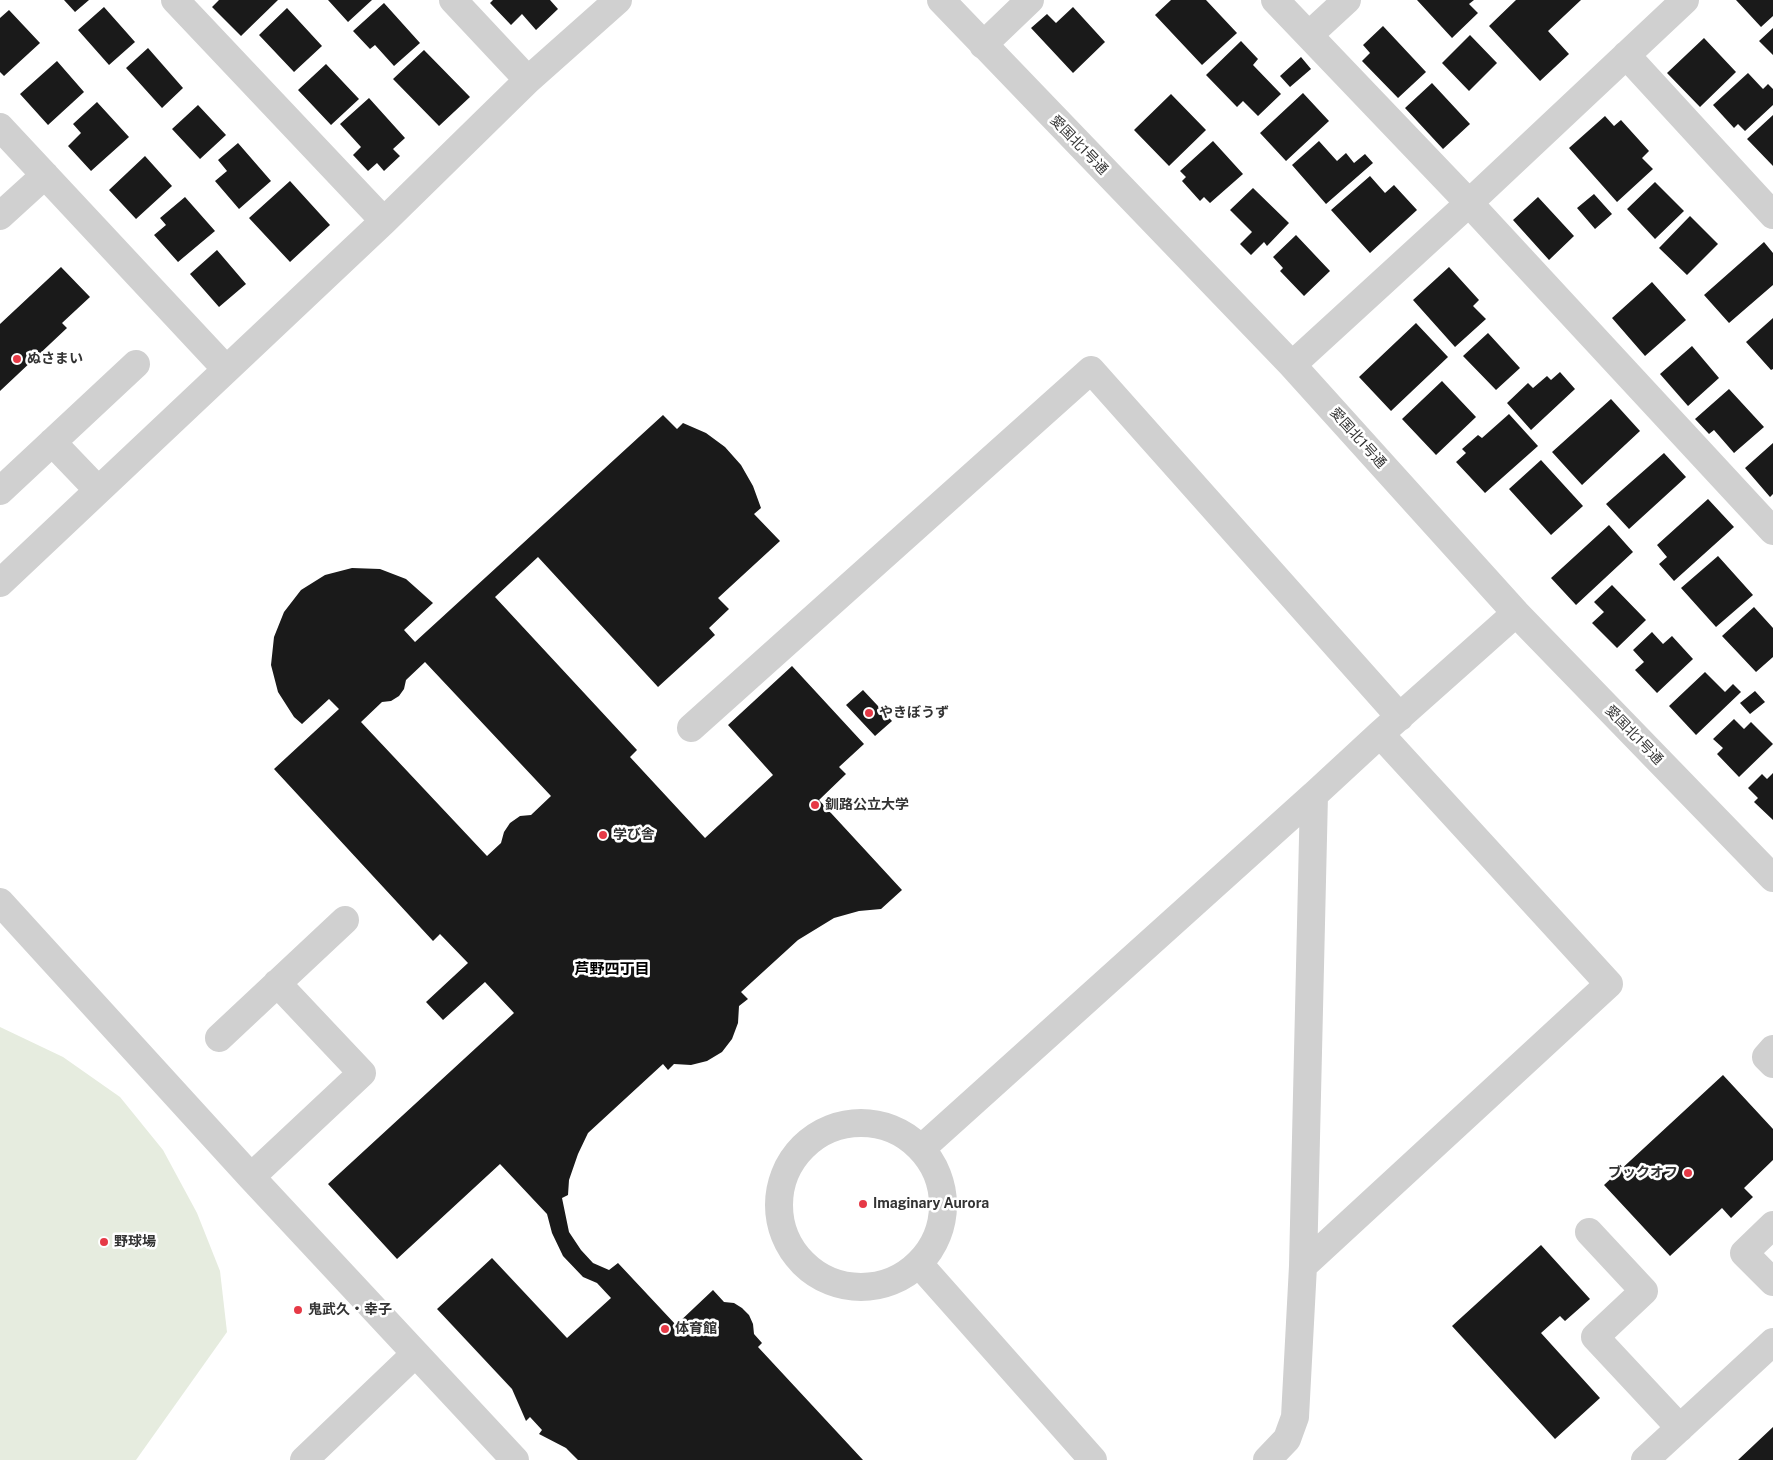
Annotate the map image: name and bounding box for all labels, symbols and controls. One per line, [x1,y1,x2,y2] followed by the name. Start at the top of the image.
[1047,112,1111,178] street label: 愛国北1号通
[27,351,83,367] place label: ぬさまい
[11,353,23,365] marker: ぬさまい
[1326,404,1390,472] street label: 愛国北1号通
[1602,702,1666,768] street label: 愛国北1号通
[879,705,949,721] place label: やきぼうず
[863,707,875,719] marker: やきぼうず
[825,797,909,813] place label: 釧路公立大学
[809,799,821,811] marker: 釧路公立大学
[613,827,655,843] place label: 学び舎
[597,829,609,841] marker: 学び舎
[575,960,649,978] district label: 芦野四丁目
[1608,1165,1678,1181] place label: ブックオフ
[1682,1167,1694,1179] marker: ブックオフ
[873,1196,989,1212] place label: Imaginary Aurora
[857,1198,869,1210] marker: Imaginary Aurora
[114,1234,156,1250] place label: 野球場
[98,1236,110,1248] marker: 野球場
[308,1302,392,1318] place label: 鬼武久・幸子
[292,1304,304,1316] marker: 鬼武久・幸子
[675,1321,717,1337] place label: 体育館
[659,1323,671,1335] marker: 体育館

